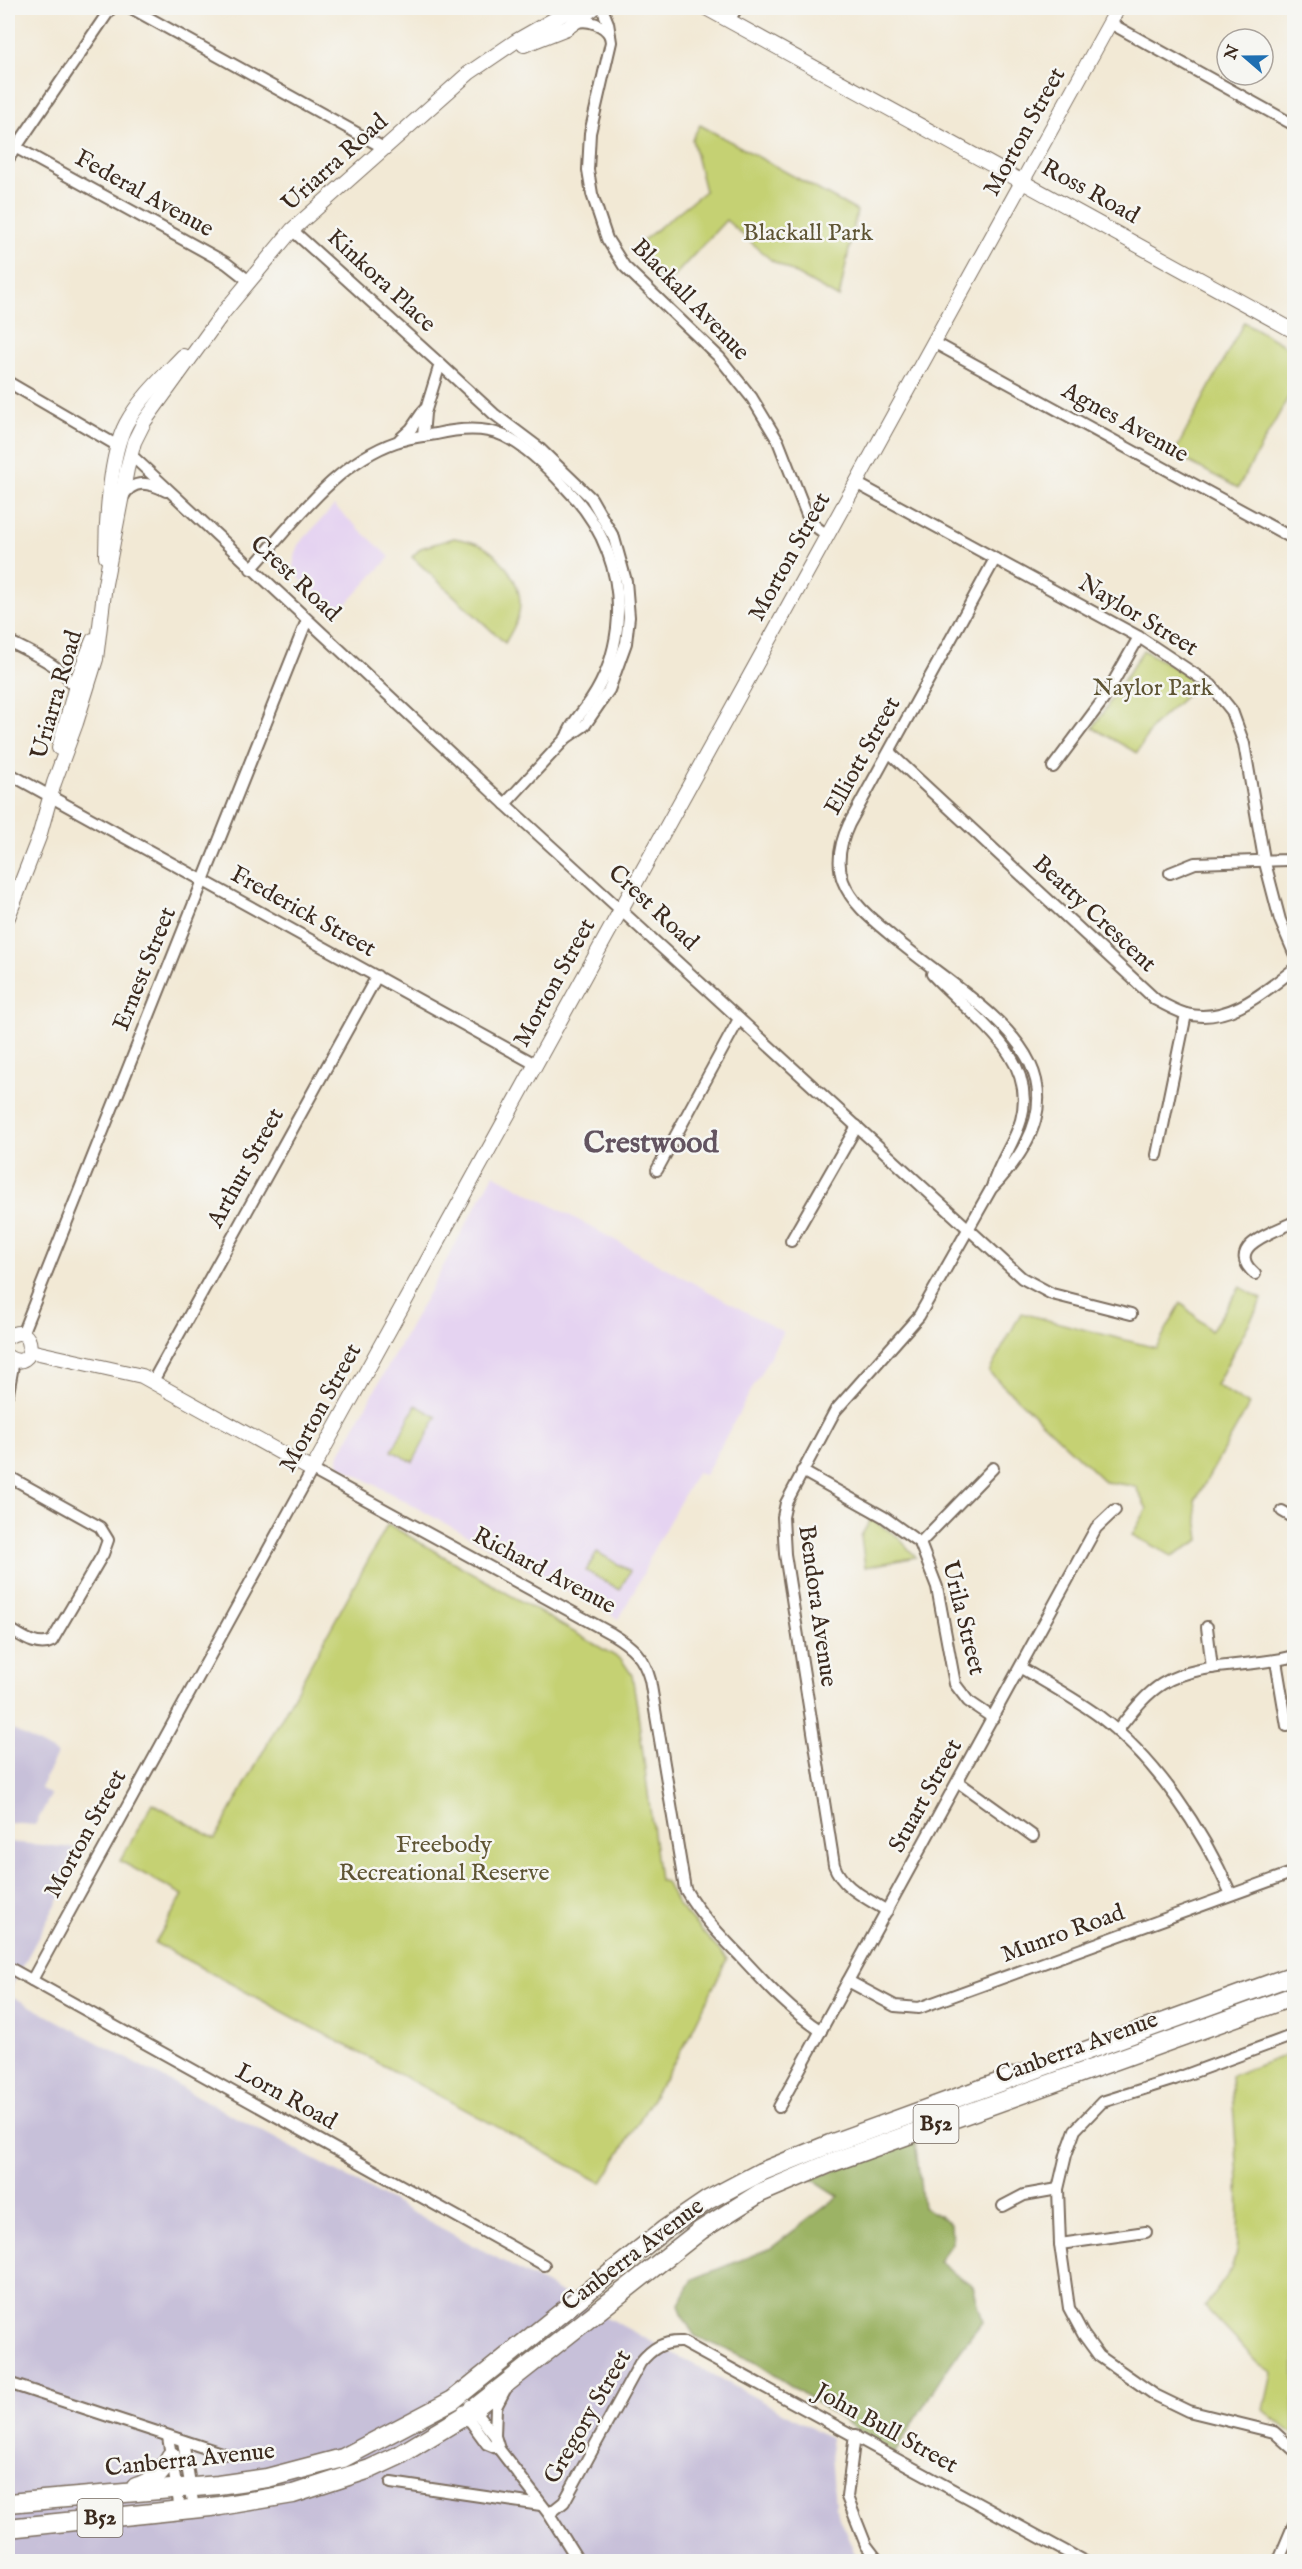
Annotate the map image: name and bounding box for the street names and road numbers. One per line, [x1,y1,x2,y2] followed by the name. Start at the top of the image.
[977,62,1073,202] street label: Morton Street
[275,107,395,219] street label: Uriarra Road
[69,143,219,245] street label: Federal Avenue
[1036,152,1145,232] street label: Ross Road
[320,222,442,340] street label: Kinkora Place
[624,232,756,368] street label: Blackall Avenue
[1055,375,1194,471] street label: Agnes Avenue
[742,487,838,627] street label: Morton Street
[243,529,347,629] street label: Crest Road
[1072,568,1204,664] street label: Naylor Street
[24,627,90,763] street label: Uriarra Road
[818,691,908,821] street label: Elliott Street
[1026,849,1162,979] street label: Beatty Crescent
[601,858,705,958] street label: Crest Road
[225,859,381,965] street label: Frederick Street
[106,903,184,1035] street label: Ernest Street
[507,913,603,1053] street label: Morton Street
[200,1103,292,1234] street label: Arthur Street
[273,1338,369,1478] street label: Morton Street
[467,1520,621,1622] street label: Richard Avenue
[790,1523,844,1689] street label: Bendora Avenue
[934,1558,992,1678] street label: Urila Street
[882,1734,970,1858] street label: Stuart Street
[38,1764,134,1904] street label: Morton Street
[997,1897,1129,1971] street label: Munro Road
[992,2004,1162,2092] street label: Canberra Avenue
[230,2056,342,2138] street label: Lorn Road
[914,2105,958,2143] road number: B52
[556,2191,710,2319] street label: Canberra Avenue
[537,2344,639,2490] street label: Gregory Street
[806,2375,963,2481] street label: John Bull Street
[104,2436,276,2484] street label: Canberra Avenue
[78,2499,122,2537] road number: B52

